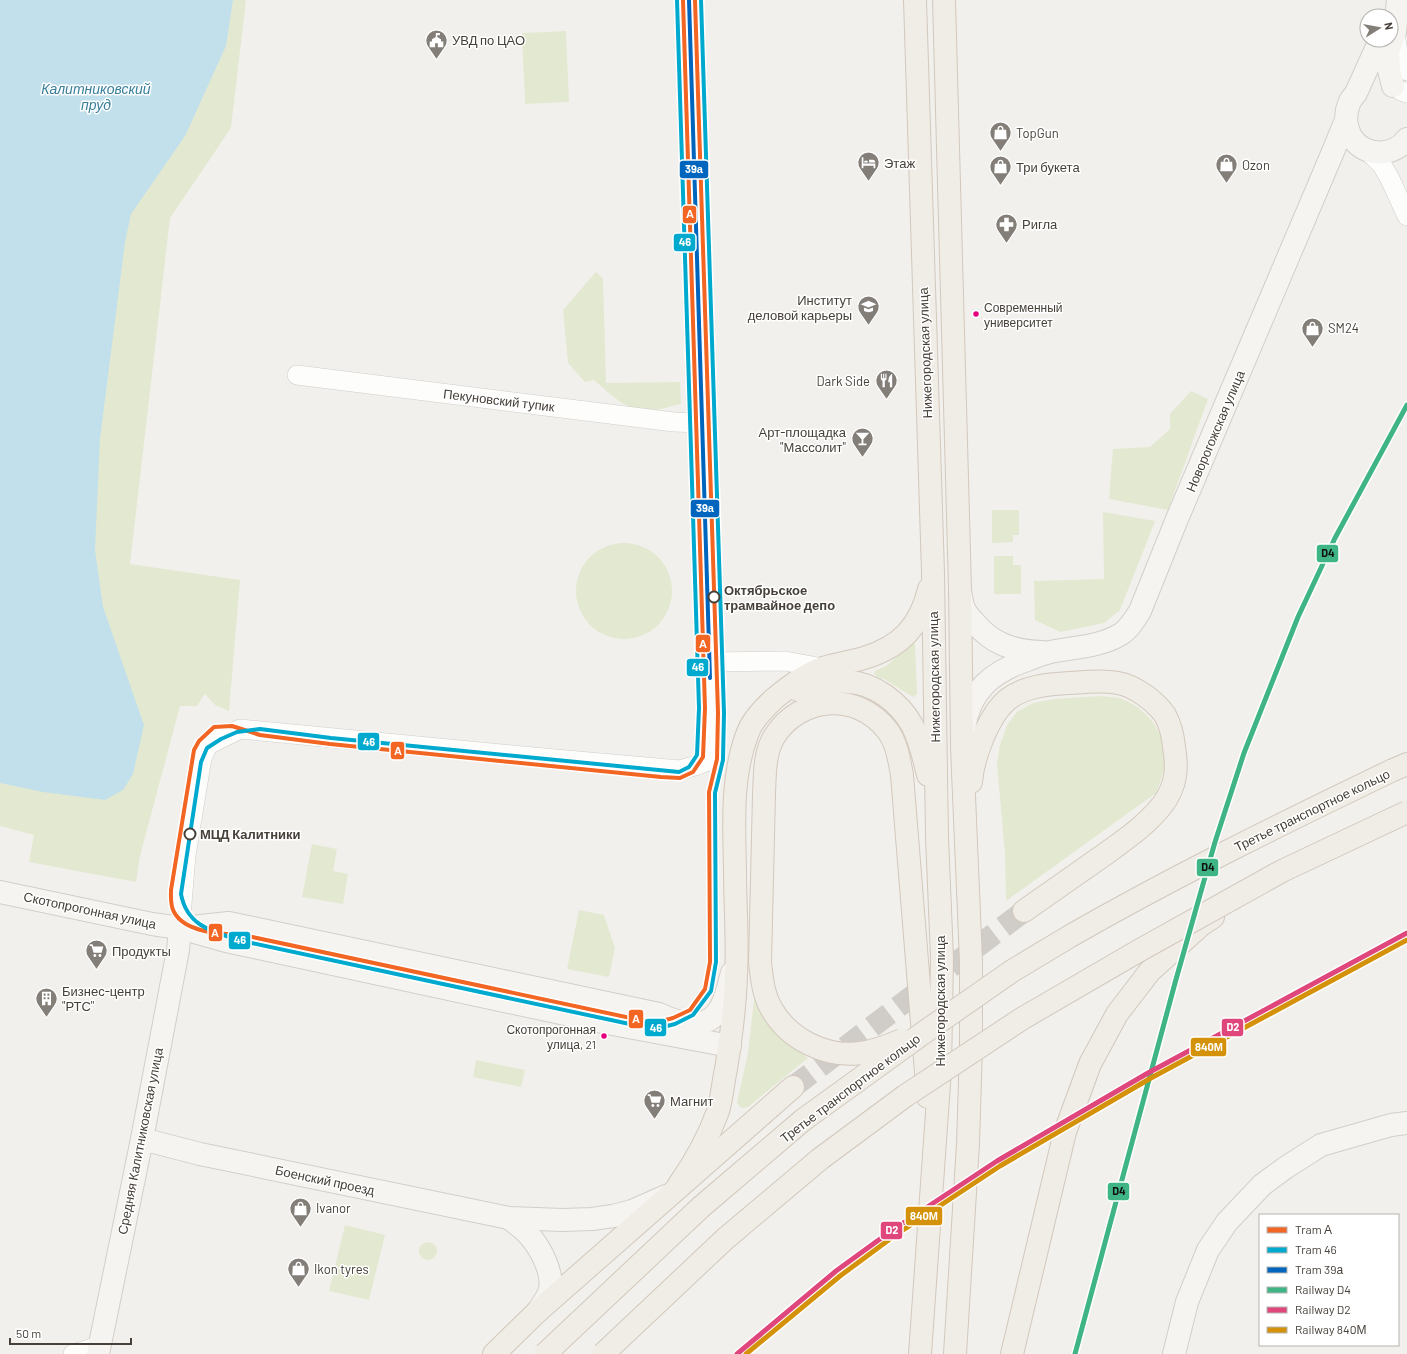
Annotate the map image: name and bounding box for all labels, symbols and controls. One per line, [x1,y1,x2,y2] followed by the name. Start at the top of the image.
[1359,8,1399,48] north arrow
[1382,21,1396,31] text: N
[423,27,449,60] public building icon: УВД по ЦАО
[452,32,525,48] place label: УВД по ЦАО
[41,80,151,113] water label: Калитниковский пруд
[987,120,1013,153] shop icon: TopGun
[1016,125,1059,141] place label: TopGun
[856,150,882,183] hotel icon: Этаж
[1213,152,1239,185] shop icon: Ozon
[988,154,1014,187] shop icon: Три букета
[884,155,915,171] place label: Этаж
[1242,157,1270,173] place label: Ozon
[1016,159,1080,175] place label: Три букета
[679,160,709,179] line badge: 39а
[685,162,704,175] text: 39а
[682,205,697,224] line badge: А
[686,207,694,220] text: А
[994,211,1020,244] pharmacy icon: Ригла
[1022,216,1058,232] place label: Ригла
[673,233,696,252] line badge: 46
[679,235,691,248] text: 46
[915,286,935,419] street label: Нижегородская улица
[748,292,852,323] place label: Институт деловой карьеры
[855,294,881,327] school or university icon: Институт деловой карьеры
[984,300,1063,330] place label: Современный университет
[971,309,981,319] marker: Современный университет
[1299,315,1325,348] shop icon: SM24
[1328,320,1359,336] place label: SM24
[1182,367,1248,494] street label: Новорогожская улица
[873,368,899,401] restaurant icon: Dark Side
[817,373,870,389] place label: Dark Side
[442,385,556,415] street label: Пекуновский тупик
[759,424,847,455] place label: Арт-площадка "Массолит"
[849,426,875,459] bar icon: Арт-площадка "Массолит"
[690,499,720,518] line badge: 39а
[696,501,715,514] text: 39а
[1316,544,1339,563] line badge: D4
[1321,546,1335,559] text: D4
[724,582,835,613] place label: Октябрьское трамвайное депо
[707,590,721,604] marker: Октябрьское трамвайное депо
[925,611,943,743] street label: Нижегородская улица
[695,634,711,653] line badge: А
[699,637,707,650] text: А
[686,658,709,677] line badge: 46
[692,660,704,673] text: 46
[357,732,380,751] line badge: 46
[363,735,375,748] text: 46
[390,741,405,760] line badge: А
[394,744,402,757] text: А
[1232,765,1392,855] street label: Третье транспортное кольцо
[200,826,300,842] place label: МЦД Калитники
[183,827,197,841] marker: МЦД Калитники
[1196,858,1219,877] line badge: D4
[1201,860,1215,873] text: D4
[22,888,159,932] street label: Скотопрогонная улица
[208,923,223,942] line badge: А
[211,926,219,939] text: А
[228,931,251,950] line badge: 46
[234,933,246,946] text: 46
[932,935,948,1067] street label: Нижегородская улица
[83,938,109,971] supermarket icon: Продукты
[112,943,171,959] place label: Продукты
[62,983,145,1014] place label: Бизнес-центр "РТС"
[34,985,60,1018] building icon: Бизнес-центр "РТС"
[628,1009,644,1029] line badge: А
[632,1012,640,1025] text: А
[644,1018,667,1037] line badge: 46
[1221,1018,1244,1037] line badge: D2
[1227,1020,1239,1033] text: D2
[650,1021,662,1034] text: 46
[506,1022,596,1052] place label: Скотопрогонная улица, 21
[777,1030,923,1146] street label: Третье транспортное кольцо
[599,1031,609,1041] marker: Скотопрогонная улица, 21
[1190,1037,1227,1057] line badge: 840М
[1195,1040,1223,1053] text: 840М
[114,1045,166,1236] street label: Средняя Калитниковская улица
[641,1088,667,1121] supermarket icon: Магнит
[670,1093,713,1109] place label: Магнит
[274,1162,377,1198] street label: Боенский проезд
[1107,1182,1130,1201] line badge: D4
[1112,1184,1126,1197] text: D4
[288,1195,314,1228] shop icon: Ivanor
[316,1200,351,1216] place label: Ivanor
[905,1206,943,1226] line badge: 840М
[910,1209,938,1222] text: 840М
[1259,1214,1399,1346] legend
[880,1221,903,1240] line badge: D2
[1295,1222,1332,1236] text: Tram А
[886,1223,898,1236] text: D2
[1295,1242,1337,1256] text: Tram 46
[285,1256,311,1289] shop icon: Ikon tyres
[314,1261,369,1277] place label: Ikon tyres
[1295,1262,1343,1276] text: Tram 39а
[1295,1282,1351,1296] text: Railway D4
[1295,1302,1351,1316] text: Railway D2
[10,1320,131,1346] scale bar
[1295,1322,1366,1336] text: Railway 840М
[16,1326,41,1340] text: 50 m

